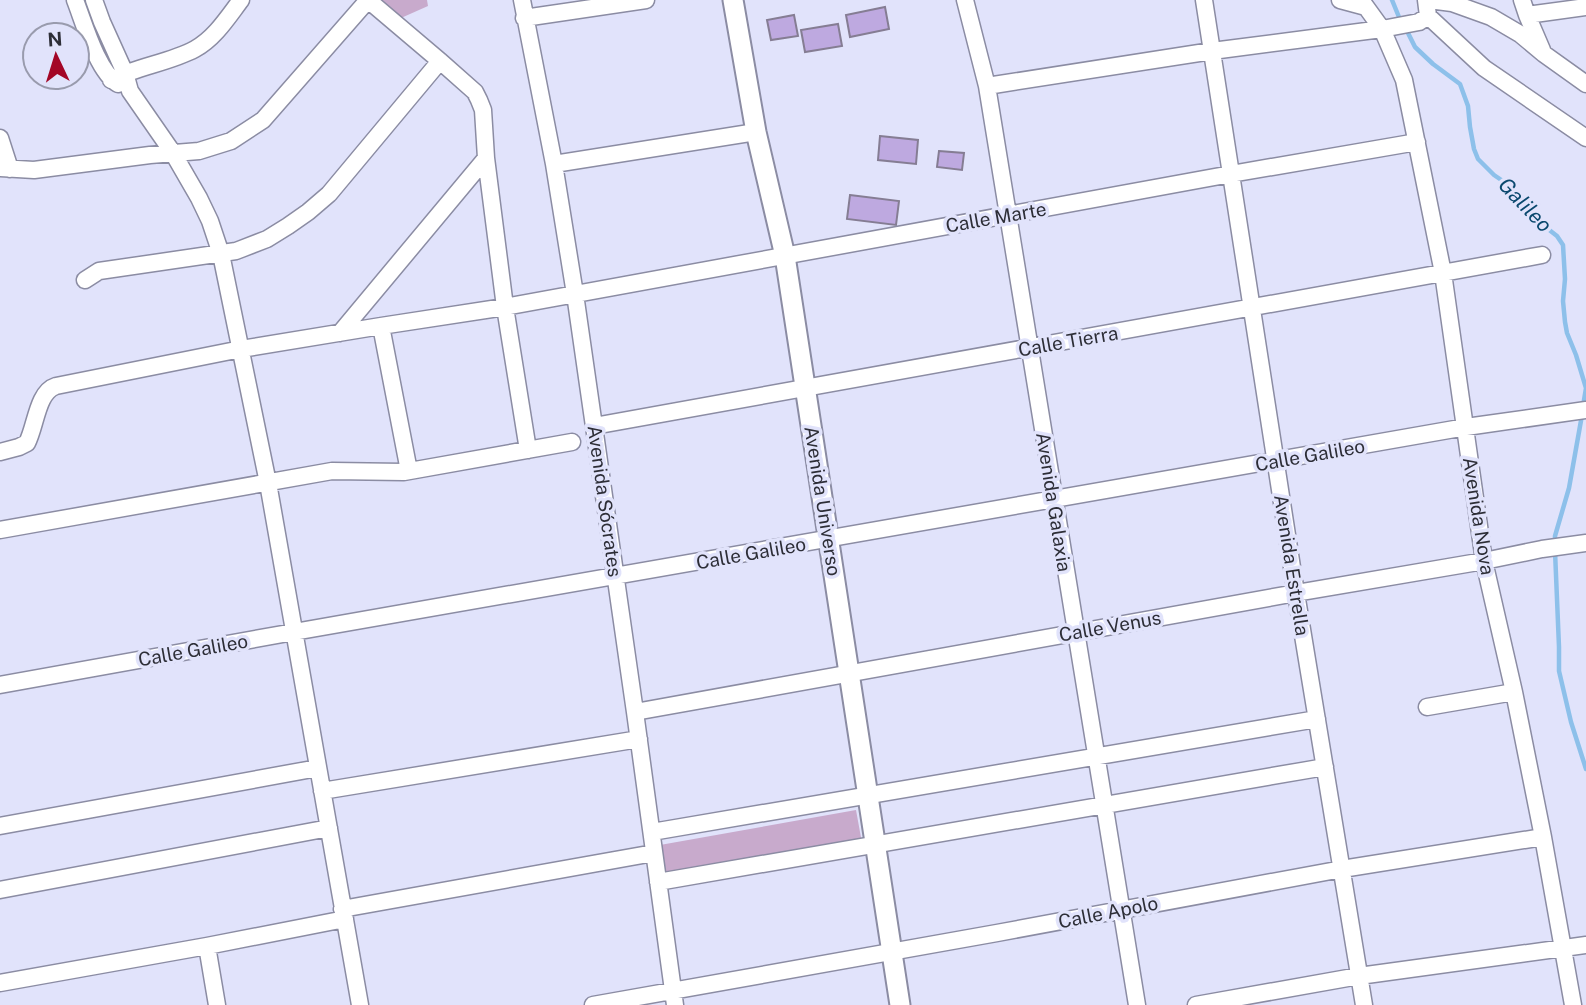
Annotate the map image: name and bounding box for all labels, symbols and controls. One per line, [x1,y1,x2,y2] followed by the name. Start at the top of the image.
[21,21,91,91] north arrow
[47,28,63,51] text: N
[1493,172,1557,237] water label: Galileo
[944,197,1048,237] street label: Calle Marte
[1016,321,1120,361] street label: Calle Tierra
[583,424,627,578] street label: Avenida Sócrates
[800,424,846,578] street label: Avenida Universo
[1032,431,1076,573] street label: Avenida Galaxia
[1253,435,1367,475] street label: Calle Galileo
[1459,455,1499,577] street label: Avenida Nova
[1270,493,1314,637] street label: Avenida Estrella
[694,533,808,573] street label: Calle Galileo
[1057,606,1163,646] street label: Calle Venus
[136,630,250,670] street label: Calle Galileo
[1056,892,1160,932] street label: Calle Apolo

